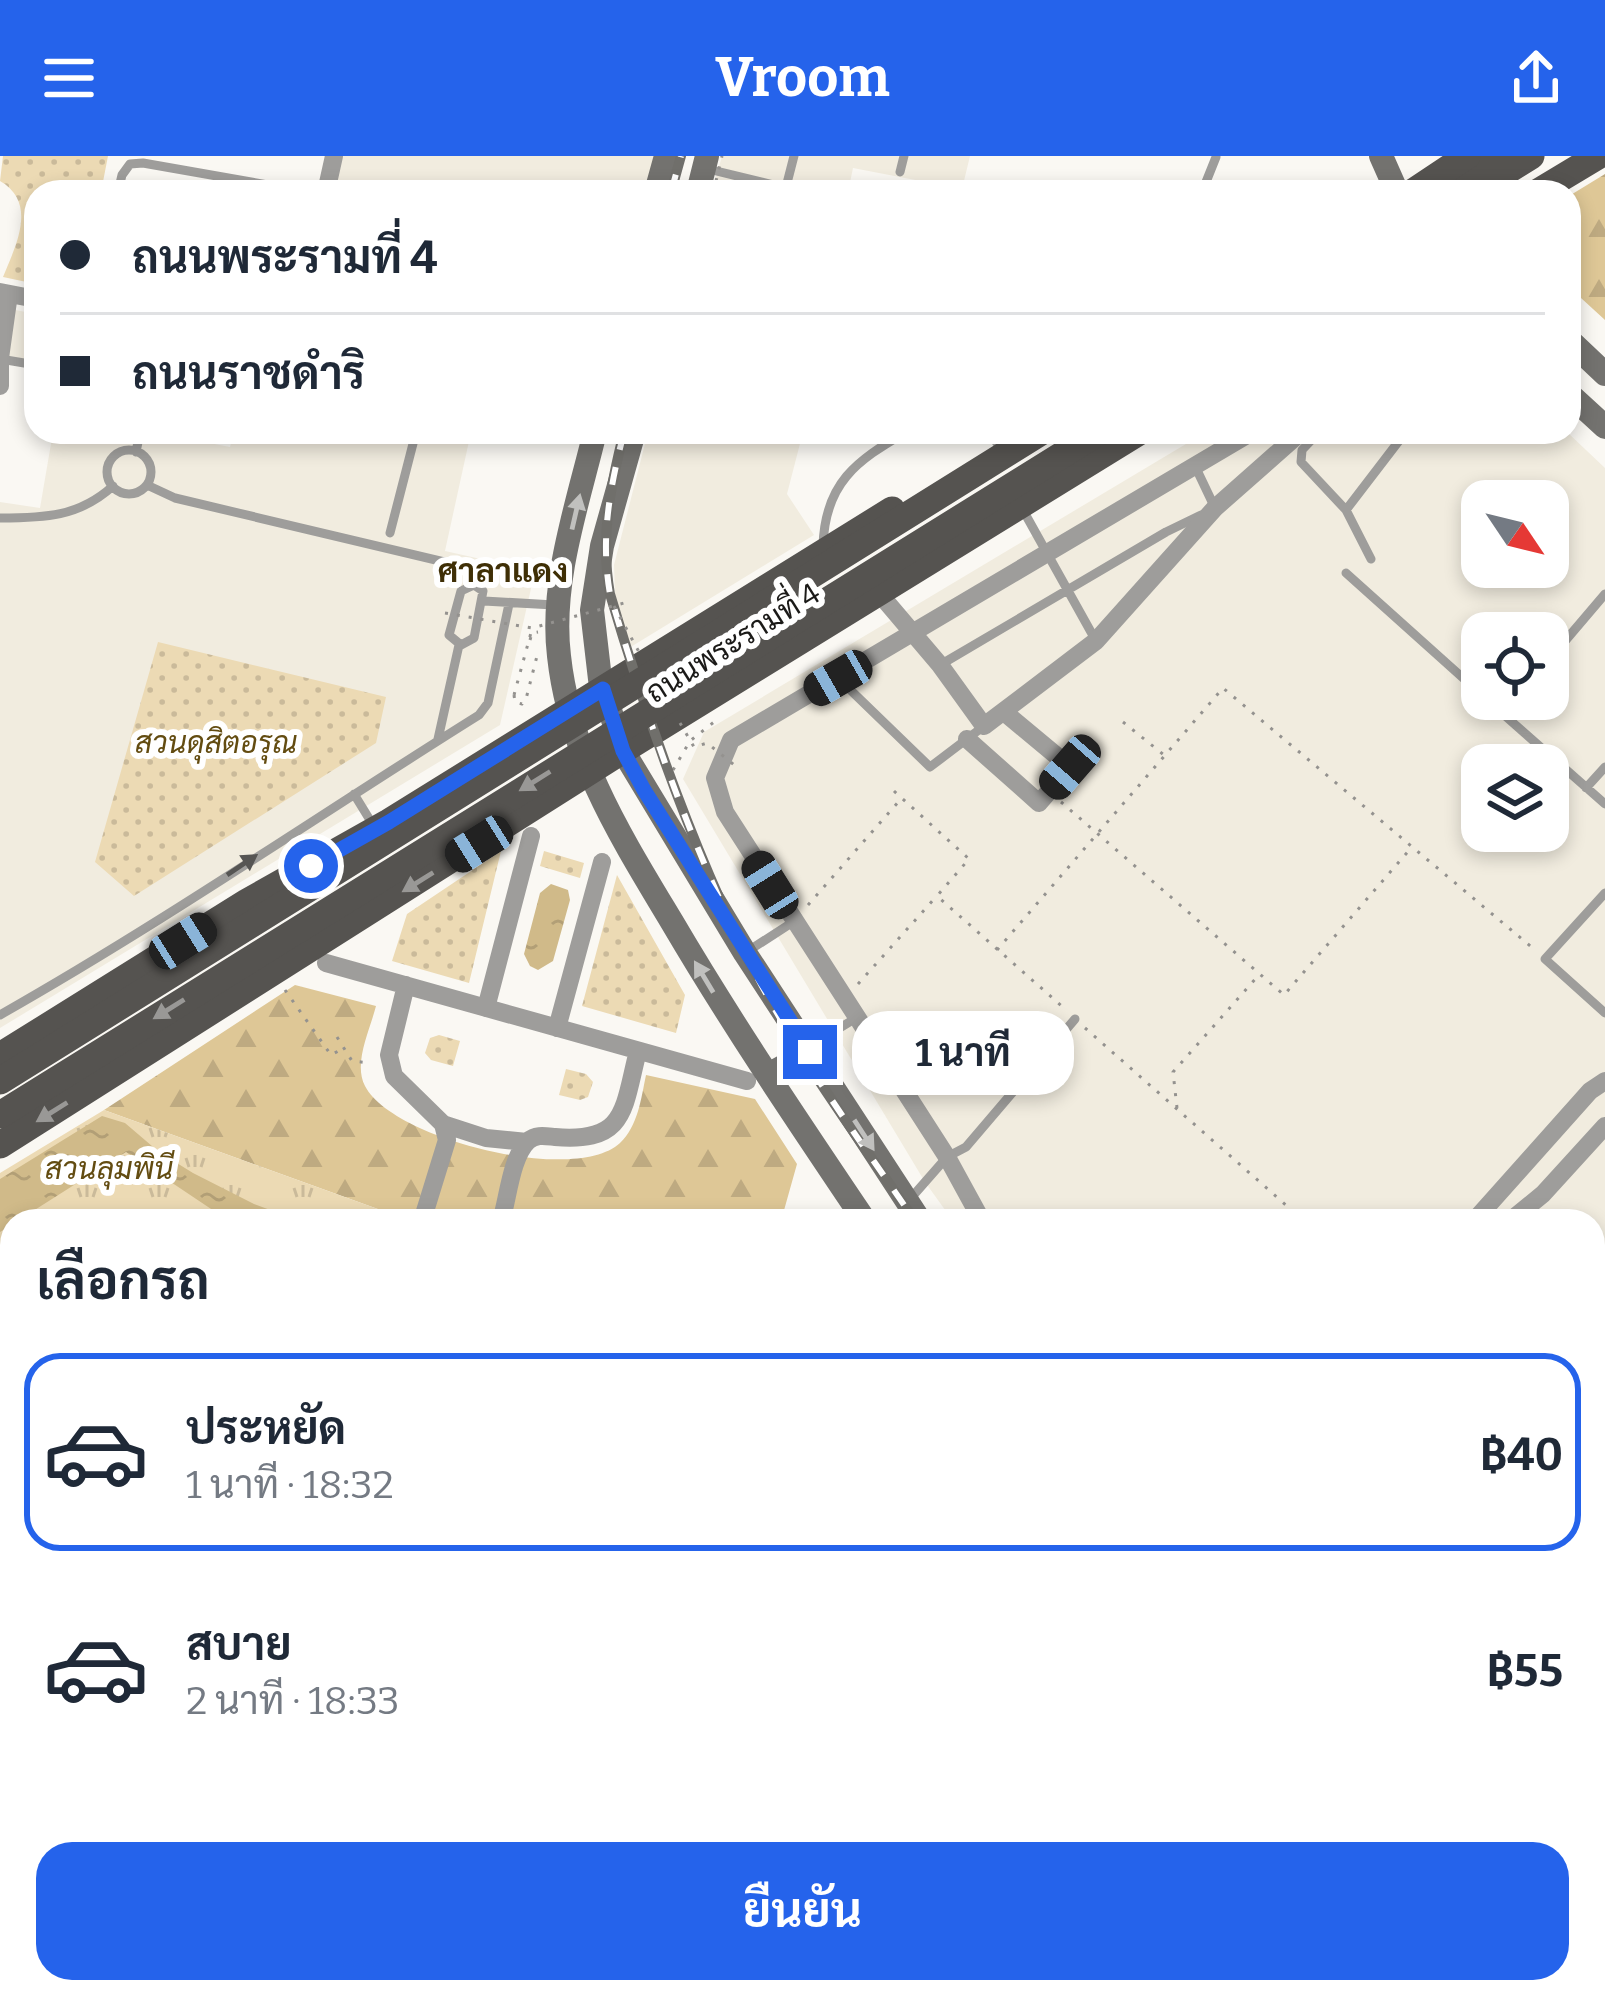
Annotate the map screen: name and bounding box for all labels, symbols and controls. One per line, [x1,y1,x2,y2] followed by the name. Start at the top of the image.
[36,45,102,111] icon: menu
[1503,45,1569,111] icon: share
[715,46,890,110] text: Vroom
[132,231,437,285] text: ถนนพระรามที่ 4
[132,347,365,401] text: ถนนราชดำริ
[1461,480,1569,588] north arrow
[1461,480,1569,852] map controls
[567,493,586,530] one-way arrow
[438,551,568,591] district label: ศาลาแดง
[635,568,827,711] street label: ถนนพระรามที่ 4
[1461,612,1569,720] button: locate
[798,644,878,712] car
[135,725,297,764] park label: สวนดุสิตอรุณ
[1033,728,1107,806] car
[1461,744,1569,852] button: layers
[518,770,552,791] one-way arrow
[439,810,519,878] car
[284,839,338,893] route start
[736,845,804,925] car
[226,854,259,876] one-way arrow
[402,871,435,893] one-way arrow
[143,907,223,975] car
[694,960,715,994] one-way arrow
[152,997,185,1019] one-way arrow
[852,1010,1074,1094] callout: 1 นาที
[783,1025,837,1079] route end
[915,1030,1011,1076] text: 1 นาที
[36,1100,69,1122] one-way arrow
[852,1118,874,1151] one-way arrow
[45,1150,175,1190] park label: สวนลุมพินี
[36,1249,210,1313] text: เลือกรถ
[42,1398,150,1506] icon: car
[186,1402,346,1456] text: ประหยัด
[1480,1428,1563,1482] text: ฿40
[186,1462,394,1508] text: 1 นาที · 18:32
[42,1614,150,1722] icon: car
[186,1618,292,1672] text: สบาย
[1487,1644,1563,1698] text: ฿55
[186,1678,399,1724] text: 2 นาที · 18:33
[36,1842,1569,1980] button: ยืนยัน

